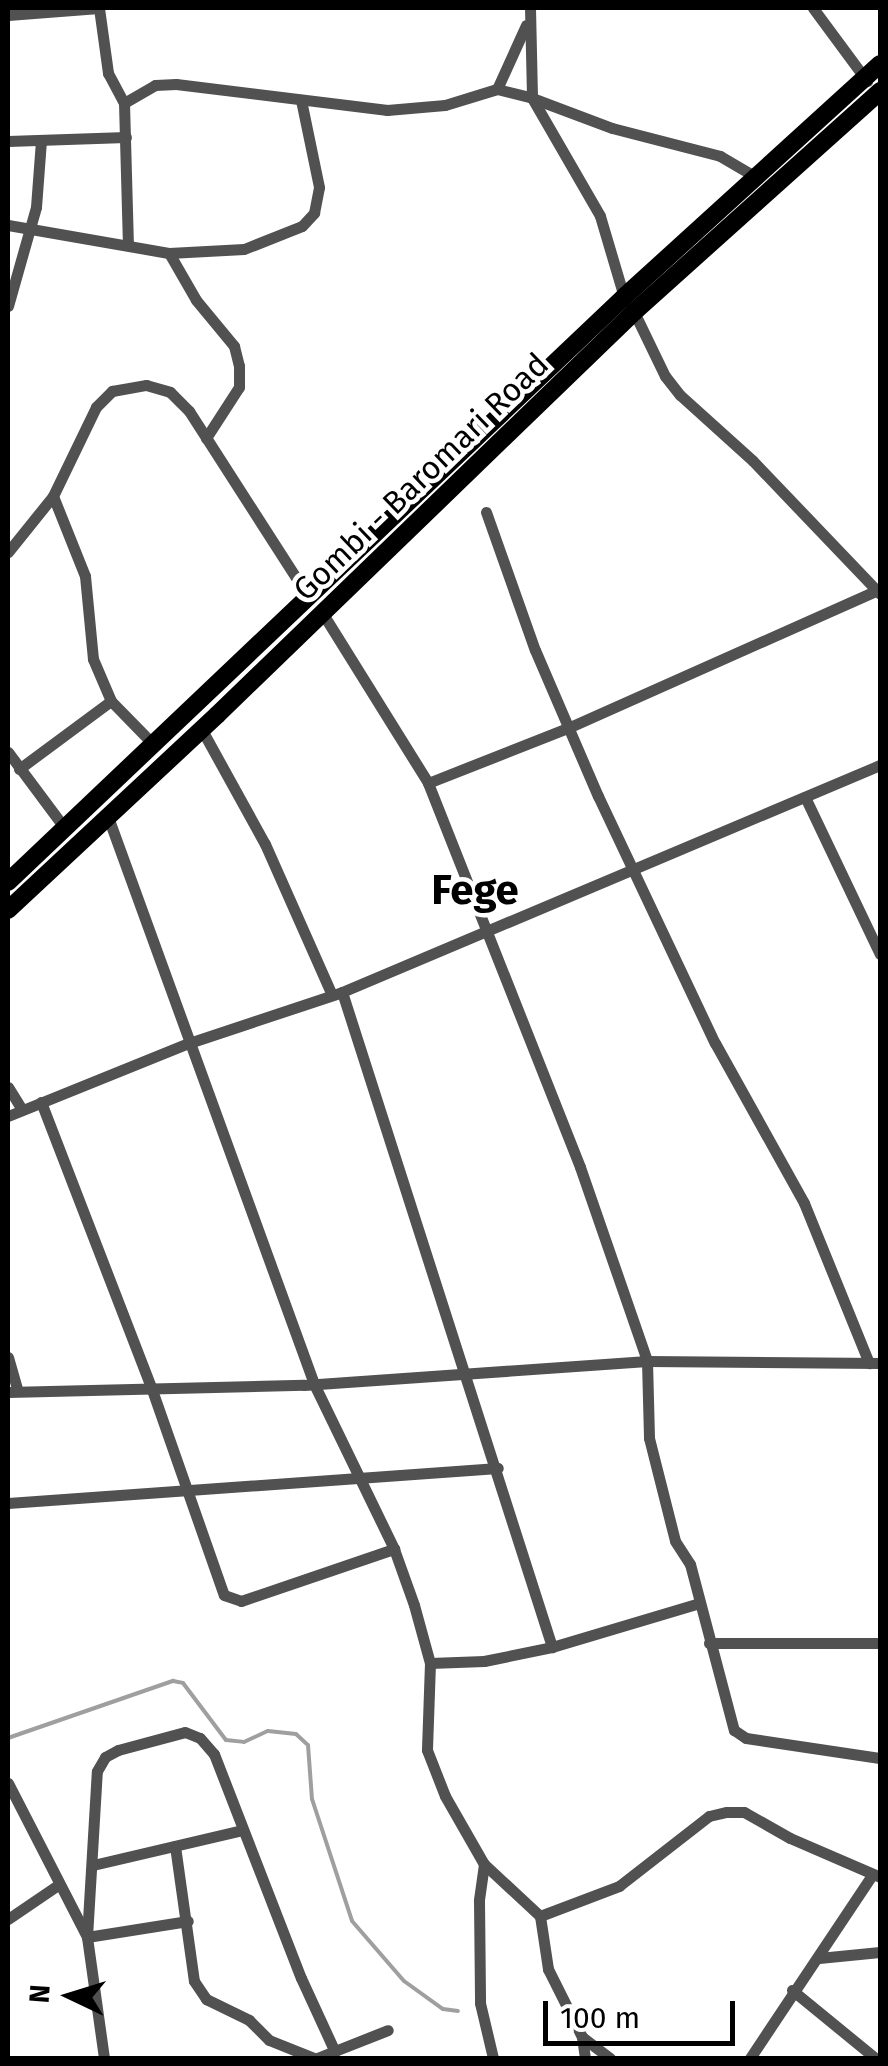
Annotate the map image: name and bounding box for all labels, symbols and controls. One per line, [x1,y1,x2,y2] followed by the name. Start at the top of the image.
[286,345,556,609] street label: Gombi - Baromari Road
[431,865,519,915] district label: Fege
[20,1946,120,2046] north arrow
[548,1981,740,2043] scale bar
[22,1983,57,2004] text: N
[560,2000,640,2036] text: 100 m

